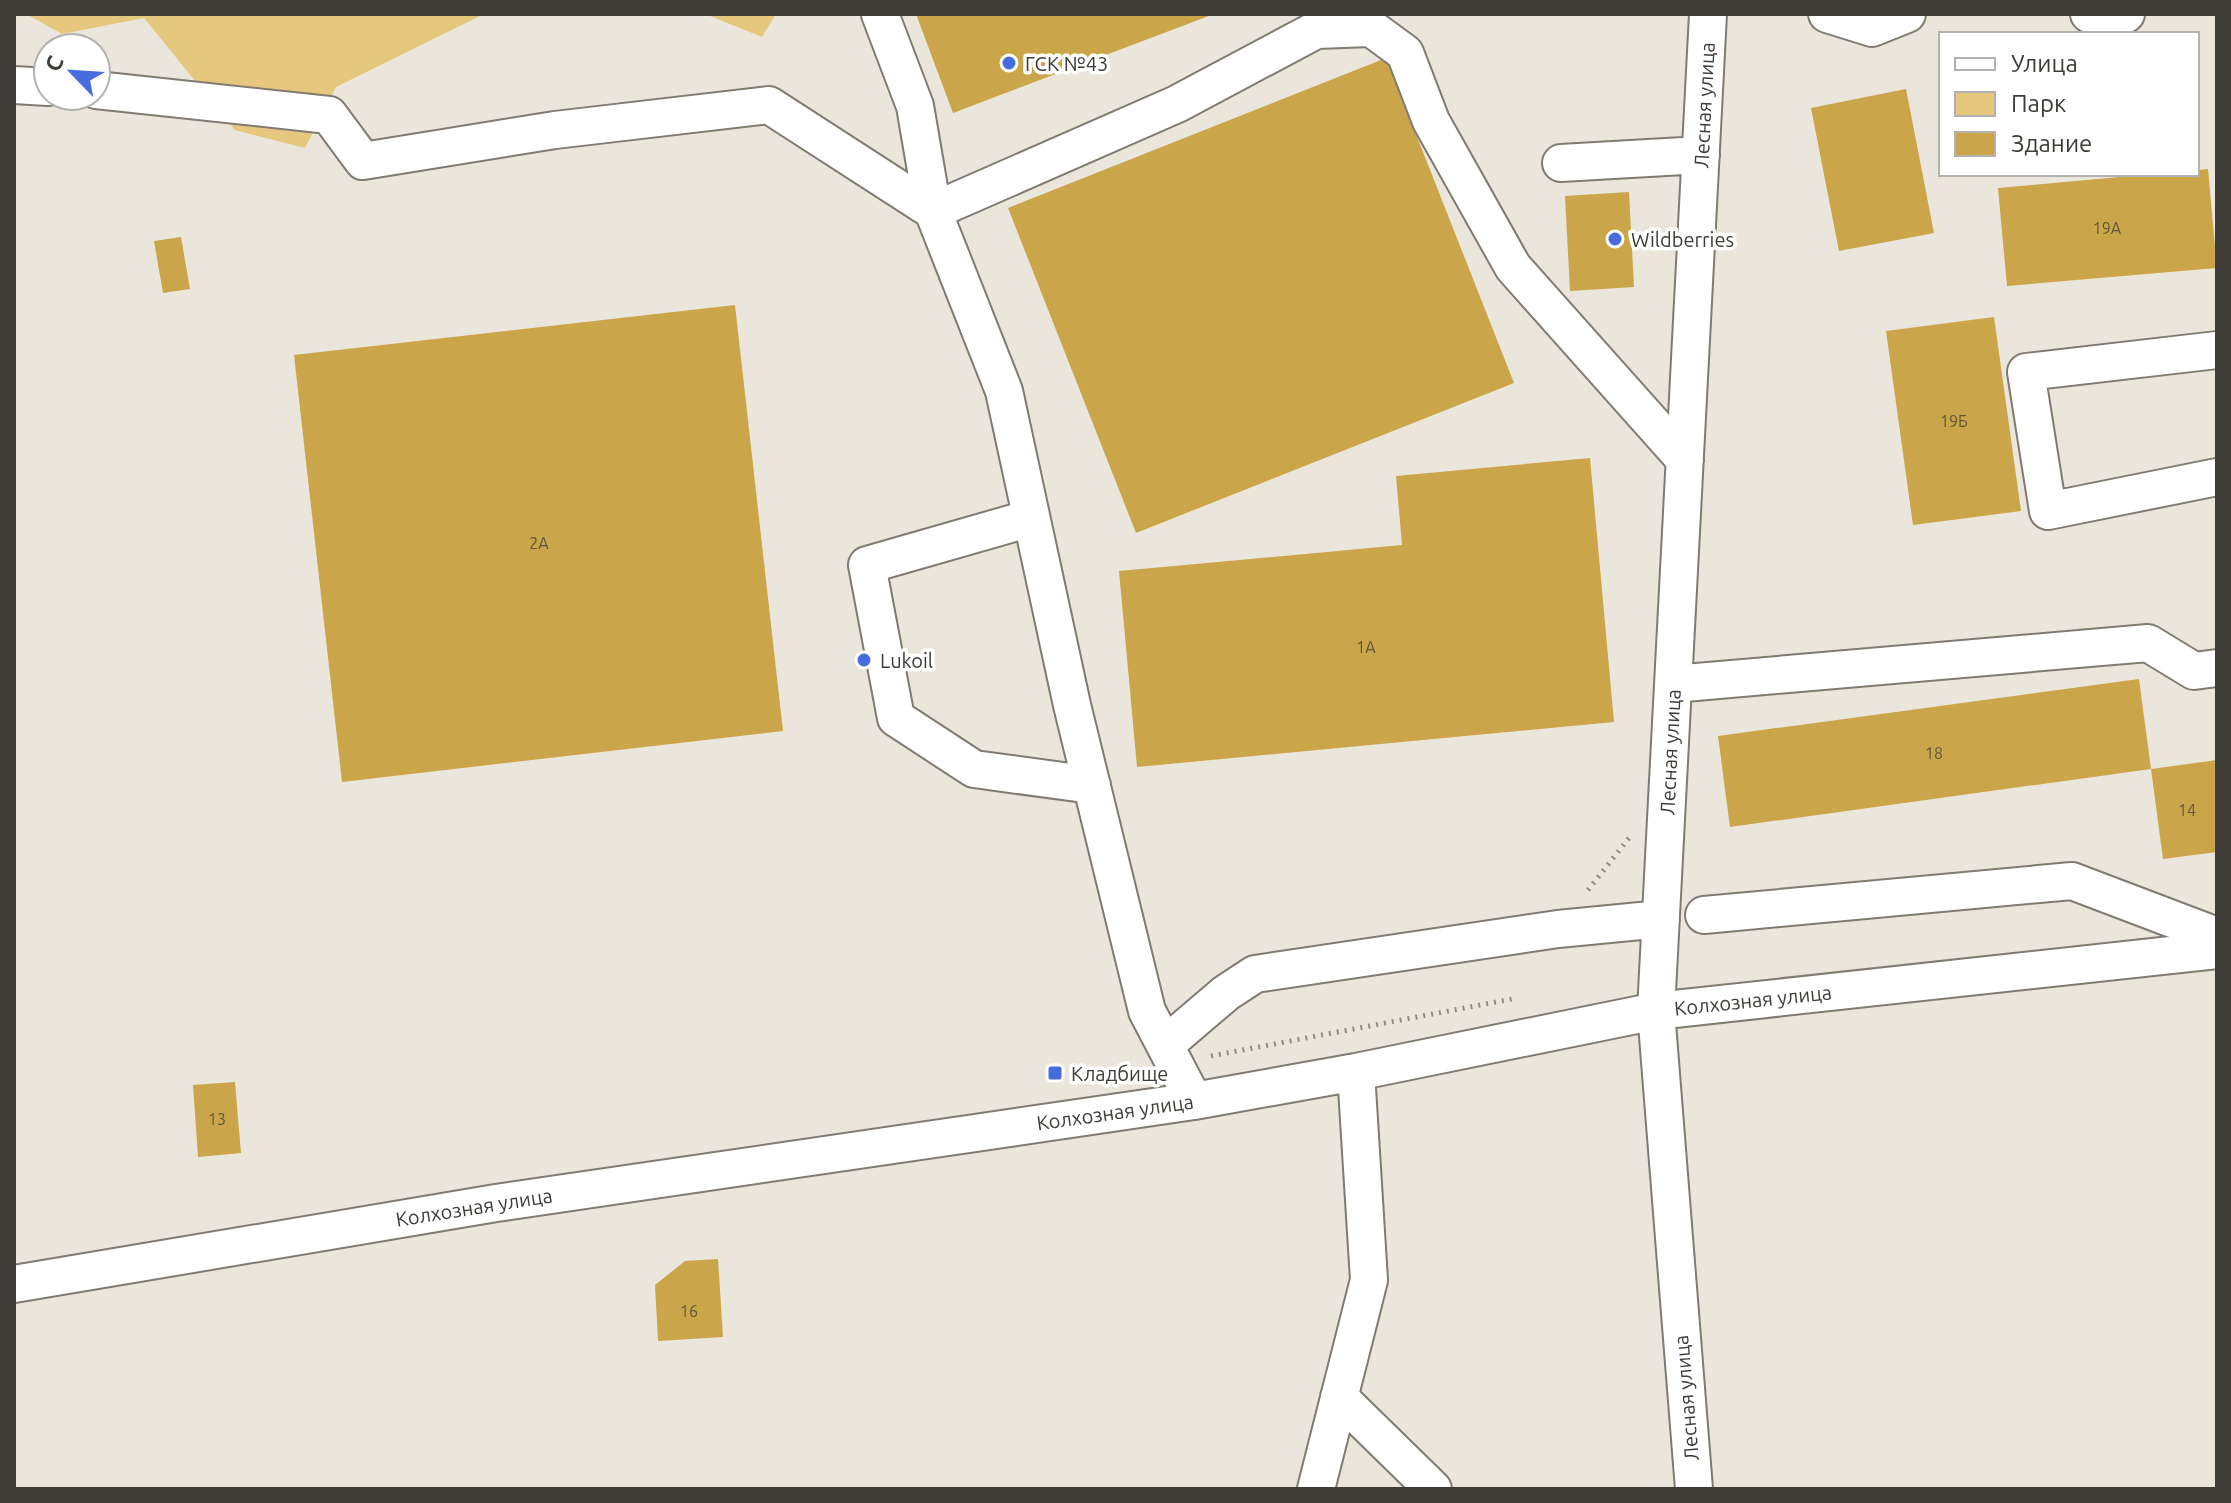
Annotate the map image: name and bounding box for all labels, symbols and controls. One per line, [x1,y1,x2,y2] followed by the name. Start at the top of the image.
[32,32,112,112] north arrow
[1939,32,2199,176] legend
[1689,41,1719,169] street label: Лесная улица
[2011,50,2078,77] text: Улица
[39,52,68,75] text: С
[1025,52,1108,75] place label: ГСК №43
[1000,54,1018,72] marker: ГСК №43
[2011,90,2066,117] text: Парк
[2011,130,2092,157] text: Здание
[2093,219,2122,237] house number: 19А
[1631,228,1734,251] place label: Wildberries
[1606,230,1624,248] marker: Wildberries
[1940,412,1968,430] house number: 19Б
[529,534,549,552] house number: 2А
[1356,638,1376,656] house number: 1А
[880,649,933,672] place label: Lukoil
[855,651,873,669] marker: Lukoil
[1655,688,1685,816] street label: Лесная улица
[1925,744,1943,762] house number: 18
[2178,801,2196,819] house number: 14
[1673,980,1833,1020] street label: Колхозная улица
[1071,1062,1168,1085] place label: Кладбище
[1046,1064,1064,1082] marker: Кладбище
[1035,1090,1195,1134] street label: Колхозная улица
[208,1110,226,1128] house number: 13
[394,1183,554,1231] street label: Колхозная улица
[680,1302,698,1320] house number: 16
[1669,1334,1703,1462] street label: Лесная улица

